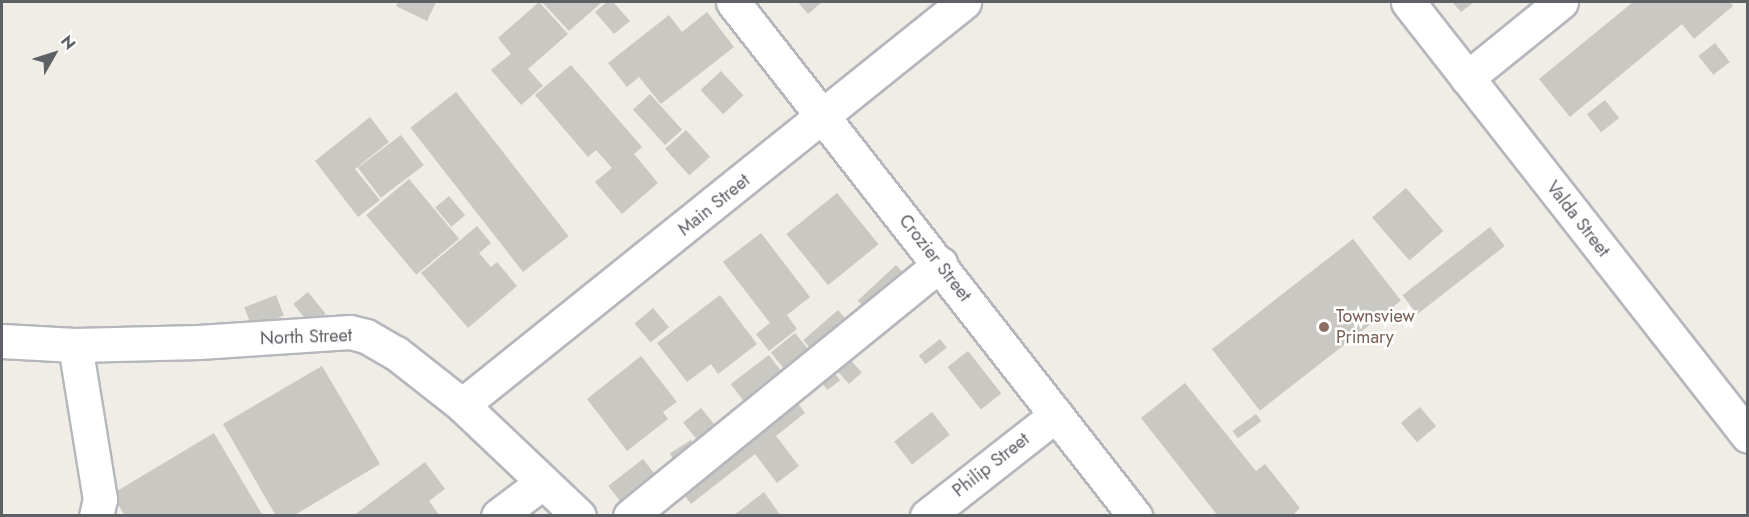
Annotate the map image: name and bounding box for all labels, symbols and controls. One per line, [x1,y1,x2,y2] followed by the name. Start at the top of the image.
[24,24,84,84] north arrow
[55,30,81,55] text: N
[674,170,754,240] street label: Main Street
[1542,177,1614,261] street label: Valda Street
[894,210,976,306] street label: Crozier Street
[1336,306,1415,348] place label: Townsview Primary
[1317,320,1331,334] marker: Townsview Primary
[260,325,352,349] street label: North Street
[948,428,1034,502] street label: Philip Street

